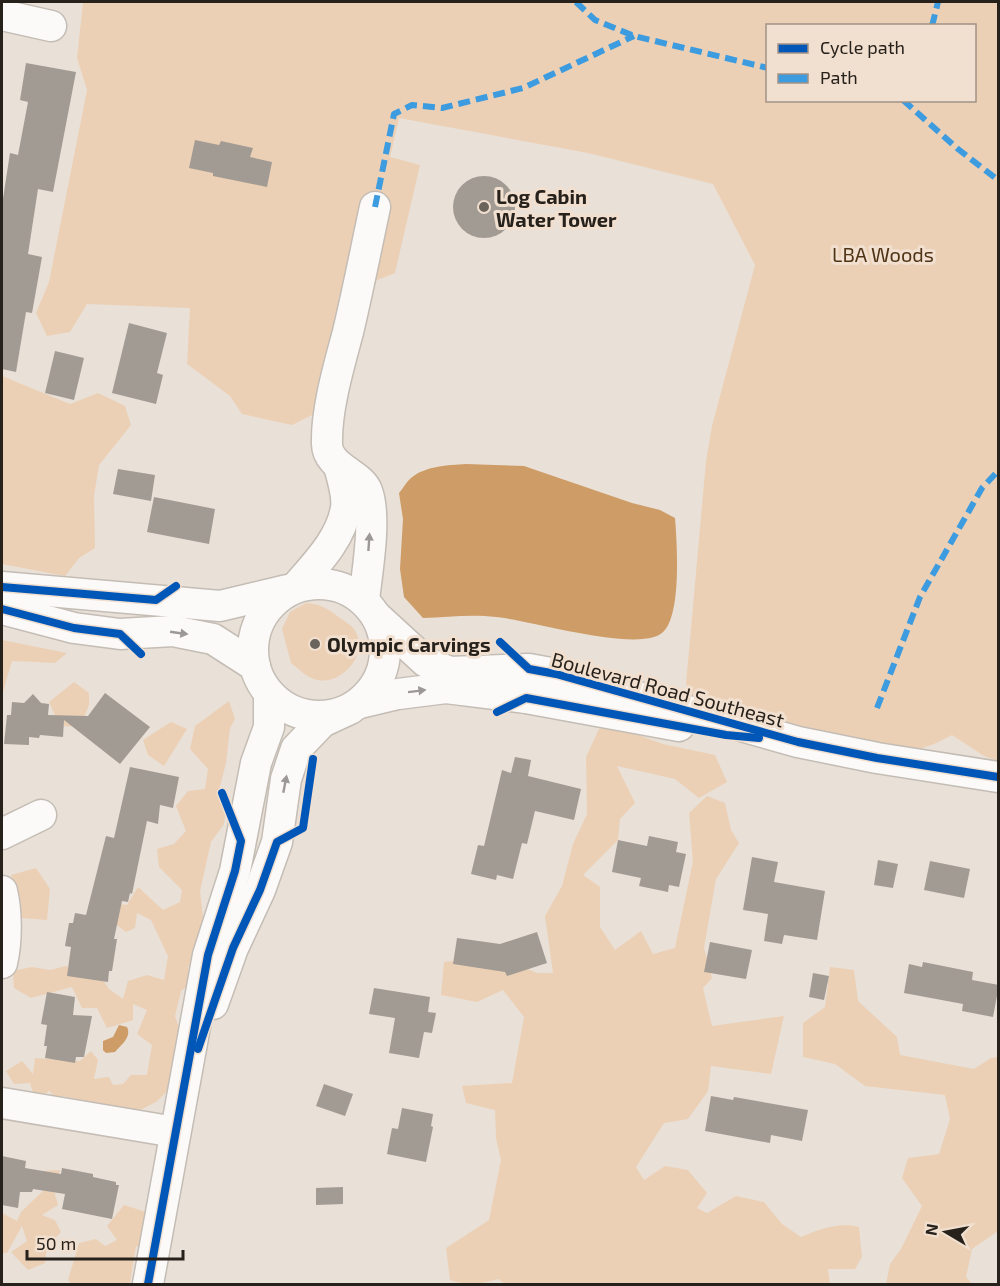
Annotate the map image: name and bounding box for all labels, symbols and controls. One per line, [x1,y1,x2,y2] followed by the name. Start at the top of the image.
[766,24,976,102] legend
[820,36,905,58] text: Cycle path
[820,66,858,88] text: Path
[496,184,617,231] place label: Log Cabin Water Tower
[477,200,491,214] marker: Log Cabin Water Tower
[832,242,934,266] park label: LBA Woods
[364,533,374,552] one-way arrow
[169,628,188,637] one-way arrow
[327,632,491,657] place label: Olympic Carvings
[308,637,322,651] marker: Olympic Carvings
[549,646,787,732] street label: Boulevard Road Southeast
[407,687,426,696] one-way arrow
[281,774,290,793] one-way arrow
[916,1202,976,1262] north arrow
[920,1222,941,1237] text: N
[27,1223,183,1261] scale bar
[36,1232,76,1254] text: 50 m

